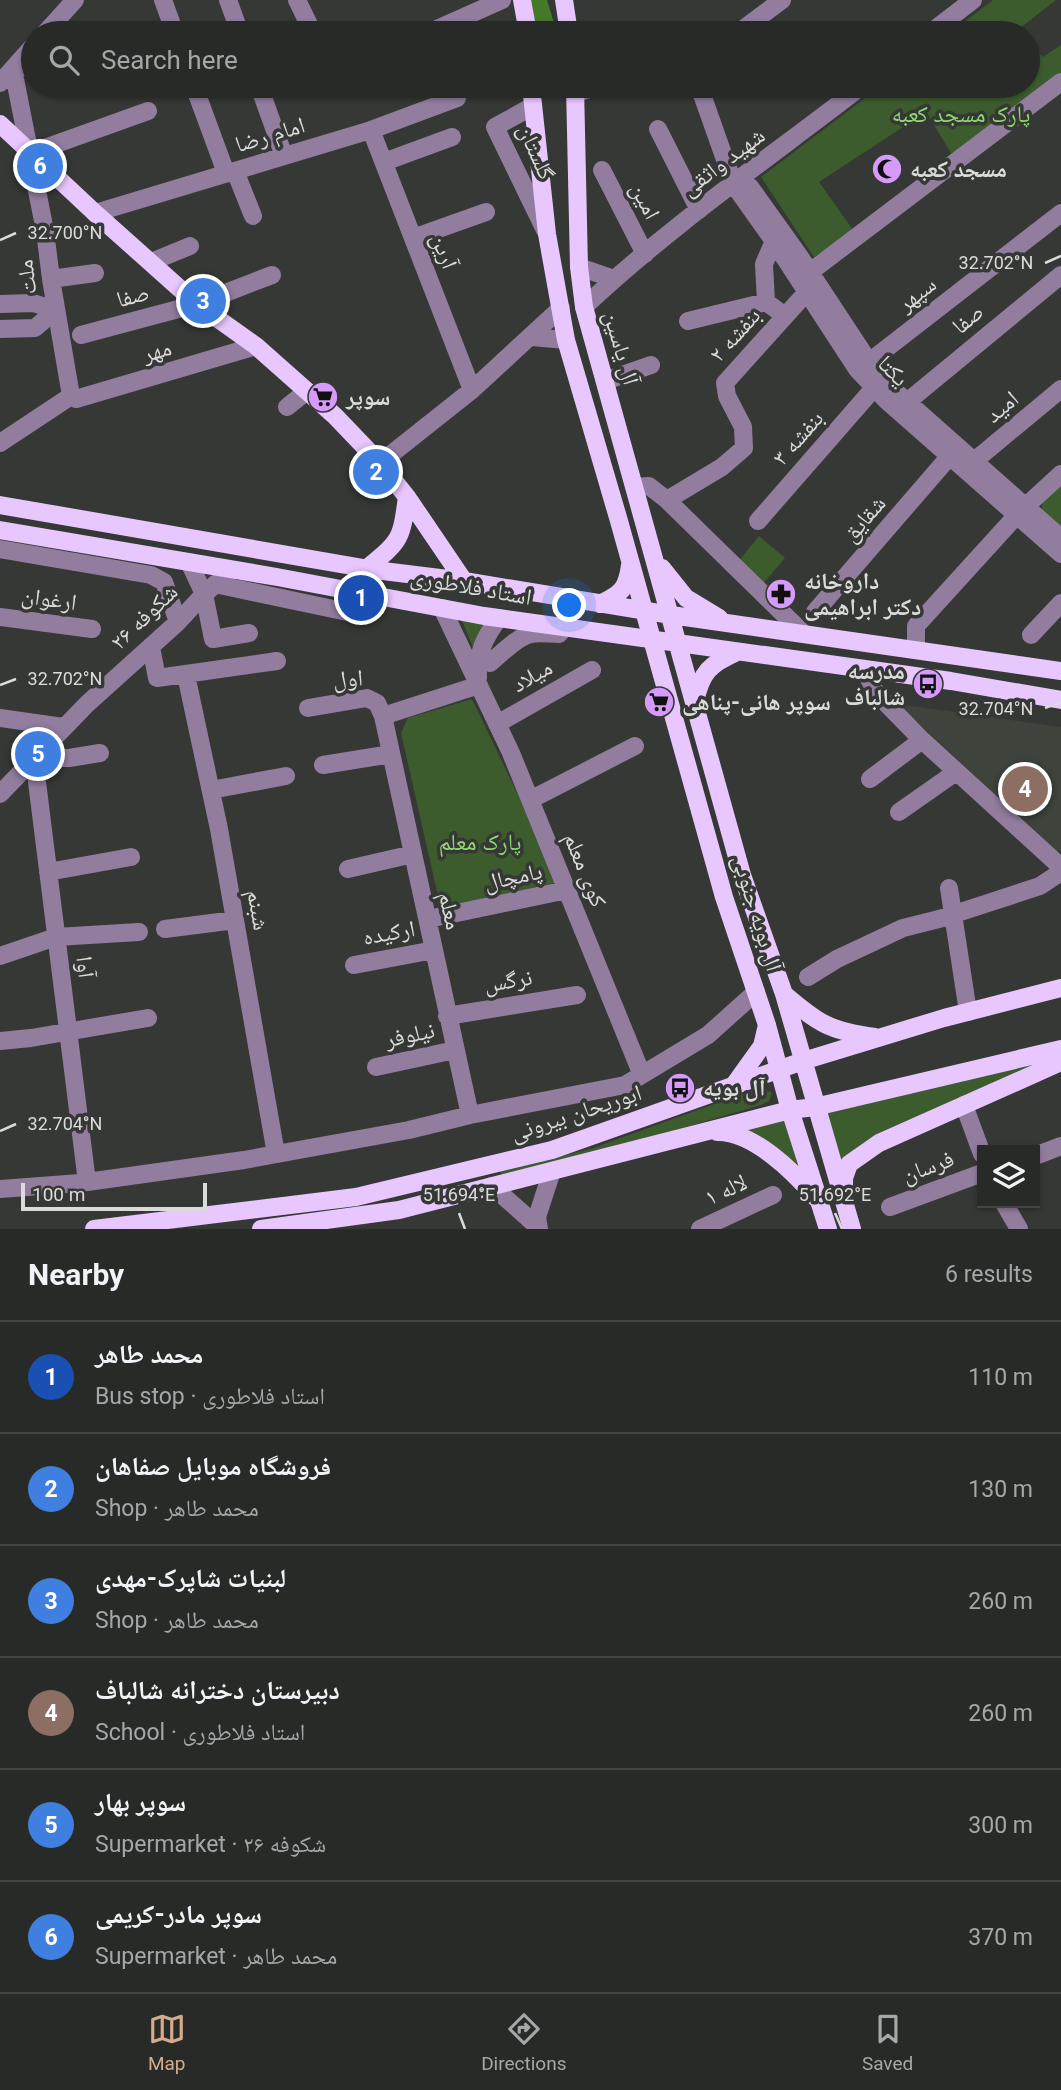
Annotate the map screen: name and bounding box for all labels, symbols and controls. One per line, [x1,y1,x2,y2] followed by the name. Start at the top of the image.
[21,21,1040,98] search box
[45,41,83,79] icon: search
[101,45,238,75] text: Search here
[892,101,1030,128] park label: پارک مسجد کعبه
[232,112,309,160] street label: امام رضا
[512,120,560,184] street label: گلستان
[676,122,770,202] street label: شهید واثقی
[17,140,63,192] pin: 6
[870,152,904,186] mosque icon: مسجد کعبه
[910,156,1007,183] place label: مسجد کعبه
[624,178,666,224] street label: امین
[28,222,102,243] text: 32.700°N
[425,229,463,274] street label: آرین
[959,252,1033,273] text: 32.702°N
[11,258,43,296] street label: ملت
[892,271,942,318] street label: سپهر
[180,275,226,327] pin: 3
[114,279,152,313] street label: صفا
[947,298,989,340] street label: صفا
[704,302,766,368] street label: بنفشه ۲
[598,308,645,389] street label: آل یاسین
[139,334,174,368] street label: مهر
[872,350,914,392] street label: یکتا
[306,380,340,414] supermarket icon: سوپر
[345,384,390,411] place label: سوپر
[980,385,1024,429] street label: امید
[767,405,829,471] street label: بنفشه ۳
[353,446,399,498] pin: 2
[837,490,891,548] street label: شقایق
[408,563,534,611] street label: استاد فلاطوری
[804,568,921,621] place label: داروخانه دکتر ابراهیمی
[338,572,384,624] pin: 1
[764,577,798,611] pharmacy icon: داروخانه دکتر ابراهیمی
[105,579,183,655] street label: شکوفه ۲۶
[20,582,78,616] street label: ارغوان
[552,588,586,622] your location
[507,654,557,698] street label: میلاد
[844,658,905,711] place label: مدرسه شالباف
[332,664,364,694] street label: اول
[911,667,945,701] bus stop icon: مدرسه شالباف
[28,668,102,689] text: 32.702°N
[642,685,676,719] supermarket icon: سوپر هانی-پناهی
[682,689,831,716] place label: سوپر هانی-پناهی
[959,698,1033,719] text: 32.704°N
[15,728,61,780] pin: 5
[1002,763,1048,815] pin: 4
[439,829,521,858] park label: پارک معلم
[556,829,612,912] street label: کوی معلم
[727,852,788,976] street label: آل بویه جنوبی
[481,858,545,897] street label: پامچال
[239,888,275,933] street label: شبنم
[431,890,467,933] street label: معلم
[361,915,417,951] street label: ارکیده
[70,955,100,981] street label: آوا
[482,964,534,998] street label: نرگس
[382,1017,437,1054] street label: نیلوفر
[663,1071,697,1105] bus stop icon: آل بویه
[703,1075,766,1102] place label: آل بویه
[507,1079,645,1147] street label: ابوریحان بیرونی
[28,1113,102,1134] text: 32.704°N
[898,1145,958,1189] street label: فرسان
[977,1145,1040,1208] map controls
[977,1145,1040,1208] button: layers
[701,1169,751,1211] street label: لاله ۱
[21,1180,206,1212] scale bar
[32,1183,85,1206] text: 100 m
[423,1184,495,1205] text: 51.694°E
[799,1184,871,1205] text: 51.692°E
[28,1257,124,1292] text: Nearby
[945,1261,1033,1288] text: 6 results
[95,1339,203,1369] text: محمد طاهر
[44,1364,58,1391] text: 1
[968,1364,1033,1391] text: 110 m
[95,1383,325,1410] text: Bus stop · استاد فلاطوری
[95,1451,331,1481] text: فروشگاه موبایل صفاهان
[44,1476,58,1503] text: 2
[968,1476,1033,1503] text: 130 m
[95,1495,259,1522] text: Shop · محمد طاهر
[95,1563,286,1593] text: لبنیات شاپرک-مهدی
[44,1588,58,1615] text: 3
[968,1588,1033,1615] text: 260 m
[95,1607,259,1634] text: Shop · محمد طاهر
[95,1675,340,1705] text: دبیرستان دخترانه شالباف
[44,1700,58,1727] text: 4
[968,1700,1033,1727] text: 260 m
[95,1719,305,1746] text: School · استاد فلاطوری
[95,1787,186,1817] text: سوپر بهار
[44,1812,58,1839] text: 5
[968,1812,1033,1839] text: 300 m
[95,1831,326,1858] text: Supermarket · شکوفه ۲۶
[95,1899,262,1929] text: سوپر مادر-کریمی
[44,1924,58,1951] text: 6
[968,1924,1033,1951] text: 370 m
[95,1943,337,1970] text: Supermarket · محمد طاهر
[148,2010,186,2075] tab: Map
[481,2010,566,2075] tab: Directions
[862,2010,913,2075] tab: Saved

